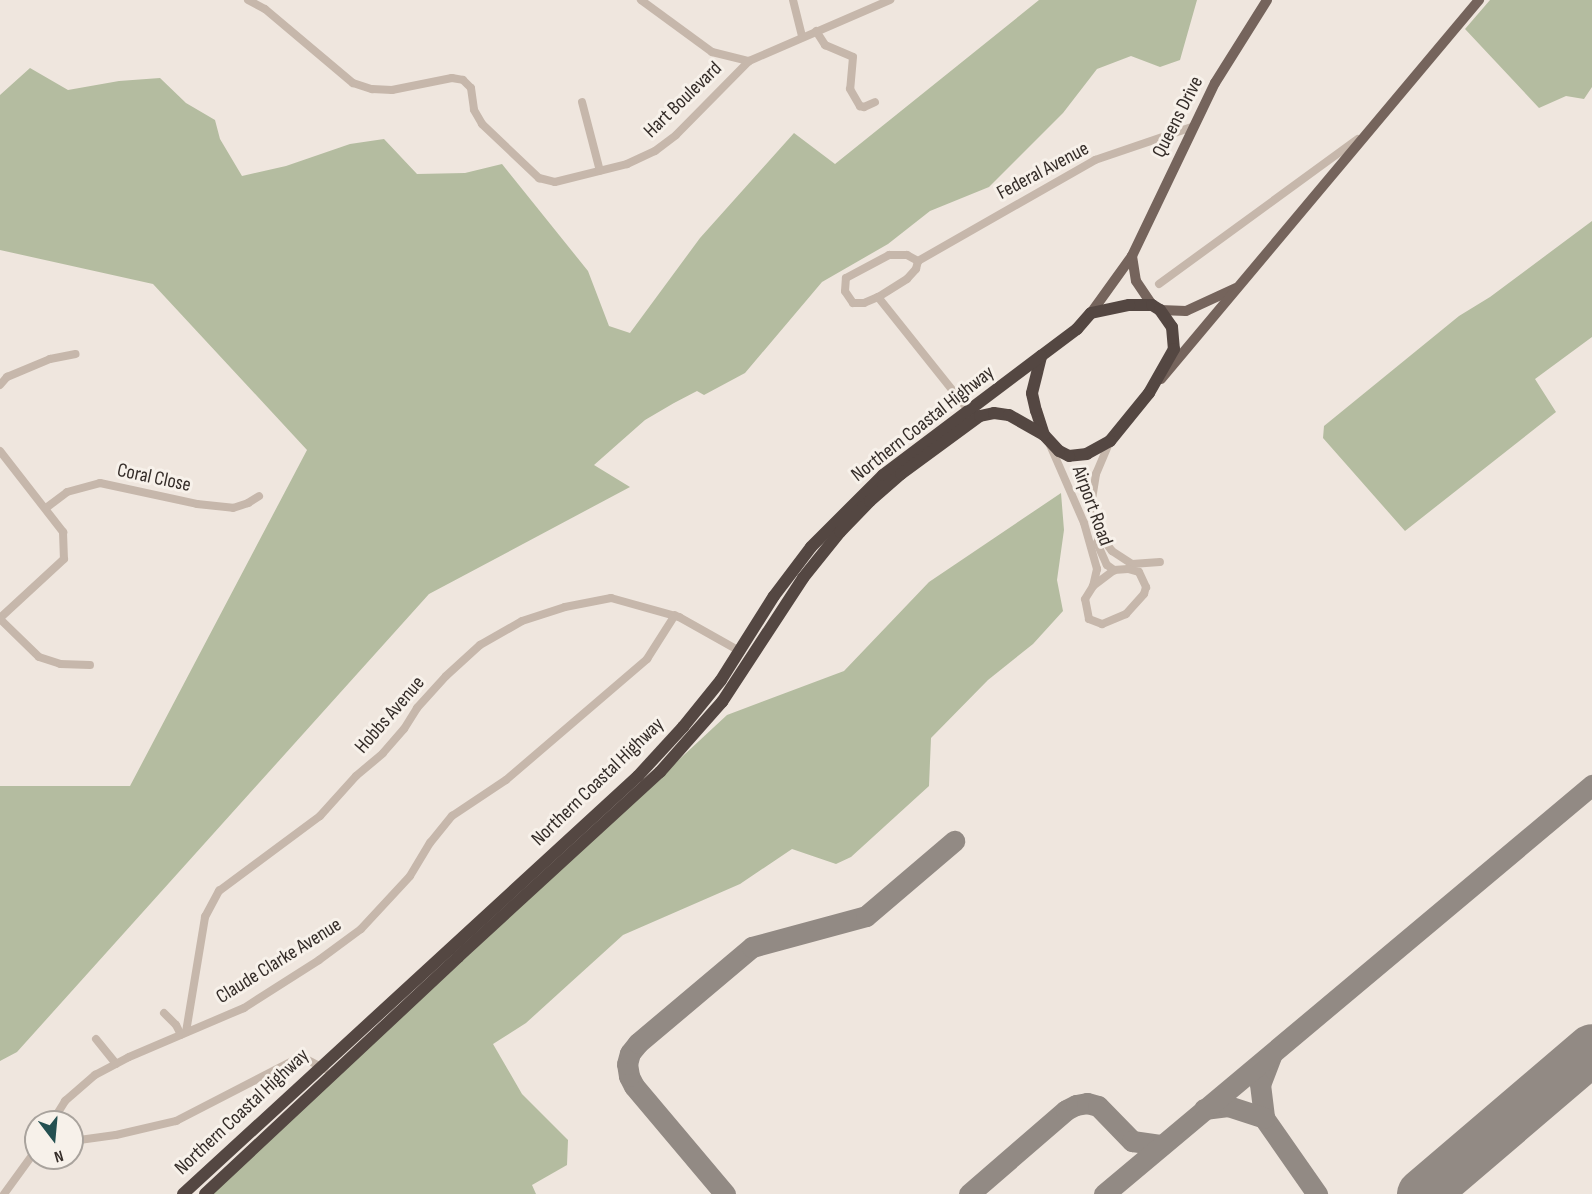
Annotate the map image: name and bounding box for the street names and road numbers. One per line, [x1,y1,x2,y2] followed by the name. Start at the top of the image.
[639,57,727,143] street label: Hart Boulevard
[1147,72,1209,162] street label: Queens Drive
[993,137,1093,205] street label: Federal Avenue
[847,361,999,487] street label: Northern Coastal Highway
[115,458,193,498] street label: Coral Close
[1066,463,1118,549] street label: Airport Road
[350,672,430,758] street label: Hobbs Avenue
[527,713,669,851] street label: Northern Coastal Highway
[212,913,346,1009] street label: Claude Clarke Avenue
[170,1044,314,1180] street label: Northern Coastal Highway

